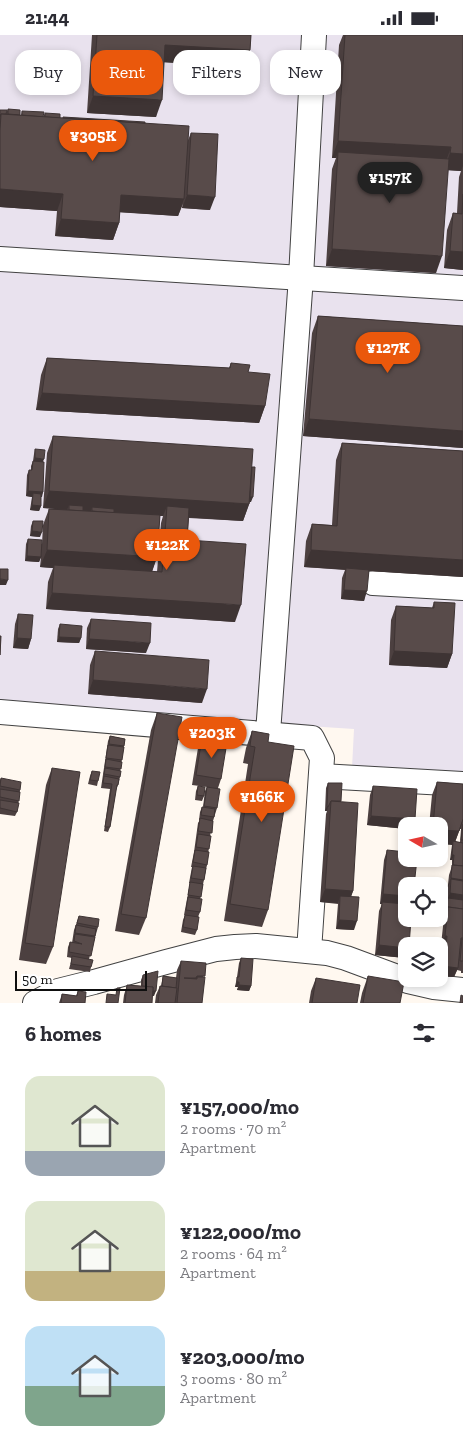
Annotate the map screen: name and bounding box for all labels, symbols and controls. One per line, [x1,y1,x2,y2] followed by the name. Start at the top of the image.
[25,6,69,29] text: 21:44
[15,50,81,95] chip: Buy
[91,50,163,95] chip: Rent
[173,50,260,95] chip: Filters
[270,50,341,95] chip: New
[58,119,128,162] pin: ¥305K
[70,126,116,145] text: ¥305K
[355,161,425,204] pin: ¥157K
[368,168,412,187] text: ¥157K
[353,331,423,374] pin: ¥127K
[366,338,410,357] text: ¥127K
[132,529,202,571] pin: ¥122K
[145,535,189,554] text: ¥122K
[177,717,247,759] pin: ¥203K
[189,723,235,742] text: ¥203K
[227,781,297,823] pin: ¥166K
[240,787,284,806] text: ¥166K
[398,817,448,867] north arrow
[398,817,448,987] map controls
[398,877,448,927] button: locate
[398,937,448,987] button: layers
[15,968,148,991] scale bar
[22,971,53,988] text: 50 m
[410,1019,438,1047] icon: filters
[25,1021,102,1046] text: 6 homes
[180,1094,299,1119] text: ¥157,000/mo
[65,1096,125,1156] icon: home
[180,1119,286,1138] text: 2 rooms · 70 m²
[180,1138,256,1157] text: Apartment
[180,1219,301,1244] text: ¥122,000/mo
[65,1221,125,1281] icon: home
[180,1244,287,1263] text: 2 rooms · 64 m²
[180,1263,256,1282] text: Apartment
[180,1344,305,1369] text: ¥203,000/mo
[65,1346,125,1406] icon: home
[180,1369,287,1388] text: 3 rooms · 80 m²
[180,1388,256,1407] text: Apartment

